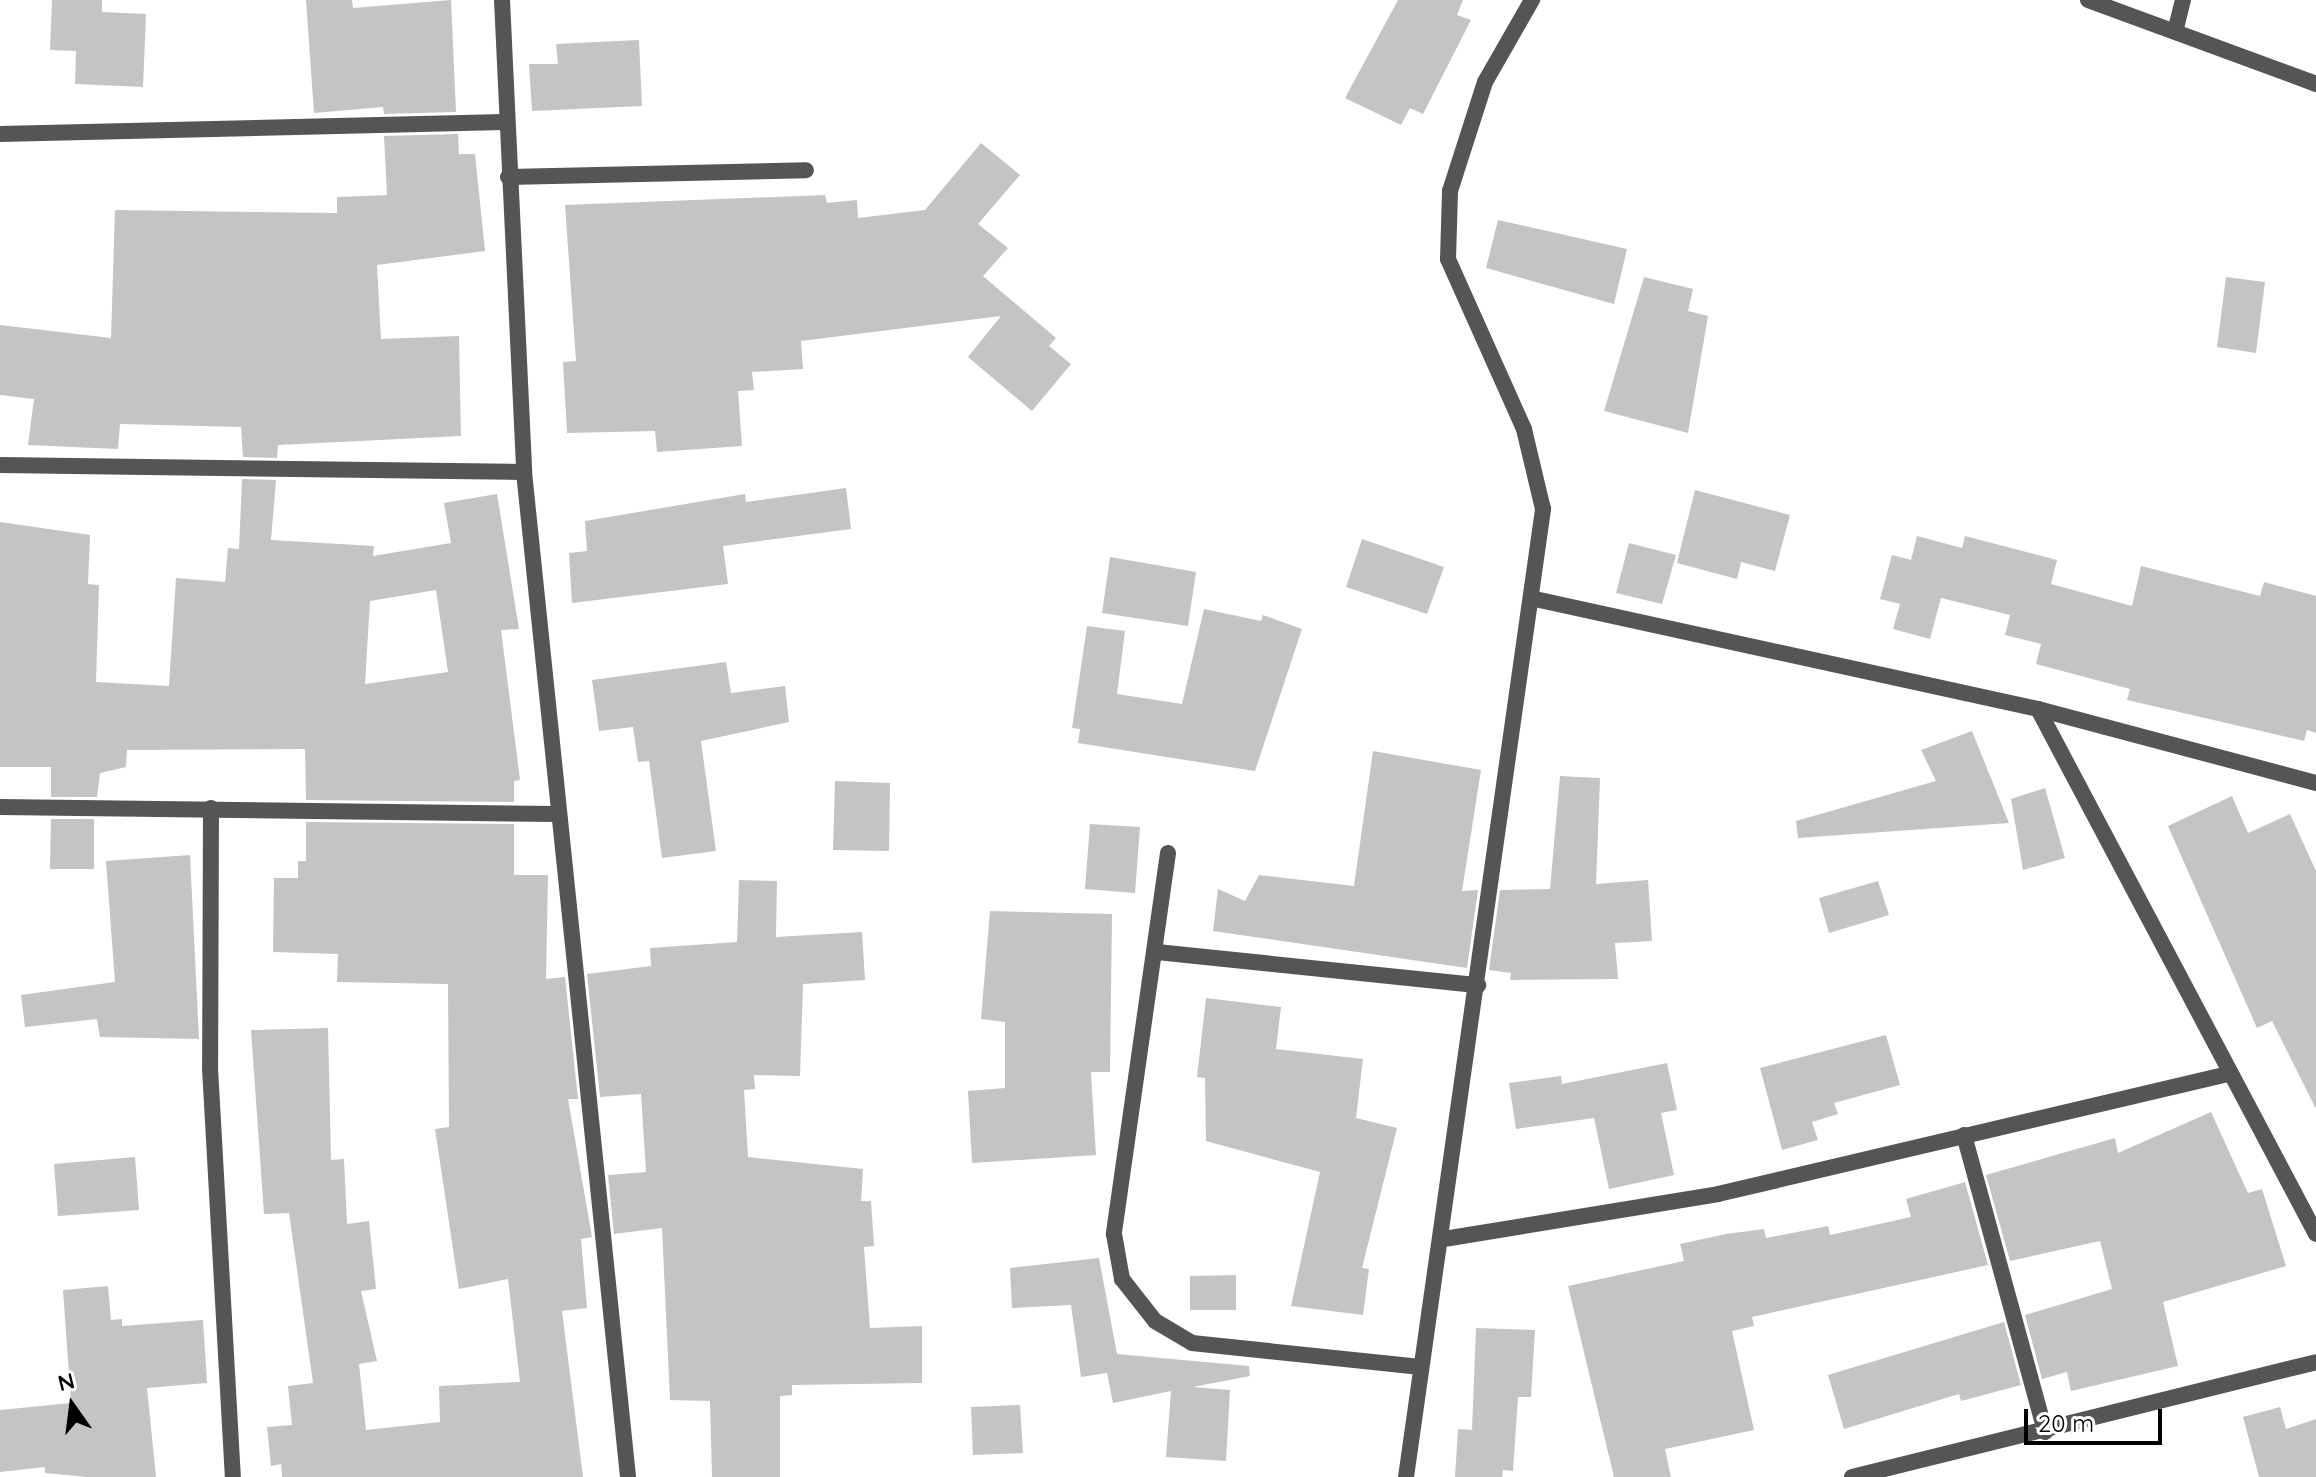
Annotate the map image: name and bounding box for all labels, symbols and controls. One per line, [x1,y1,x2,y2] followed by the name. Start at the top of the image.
[32,1365,112,1445] north arrow
[55,1366,77,1397] text: N
[2028,1393,2166,1443] scale bar
[2038,1408,2094,1438] text: 20 m

